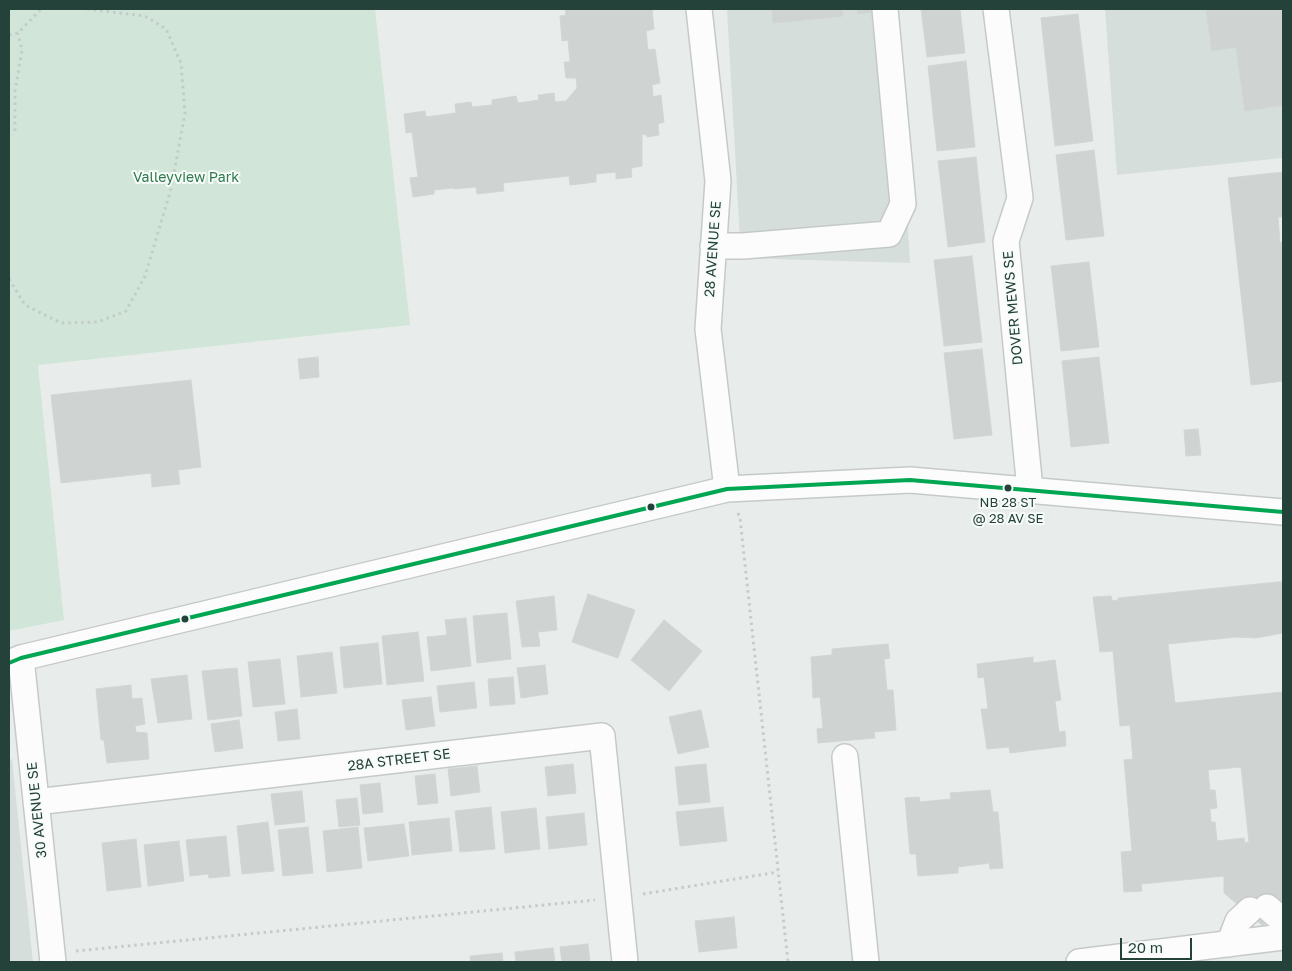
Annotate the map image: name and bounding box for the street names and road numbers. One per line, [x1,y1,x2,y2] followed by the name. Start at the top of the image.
[701,200,725,298] street label: 28 AVENUE SE
[1000,250,1026,366] street label: DOVER MEWS SE
[347,745,451,775] street label: 28A STREET SE
[24,761,50,859] street label: 30 AVENUE SE

